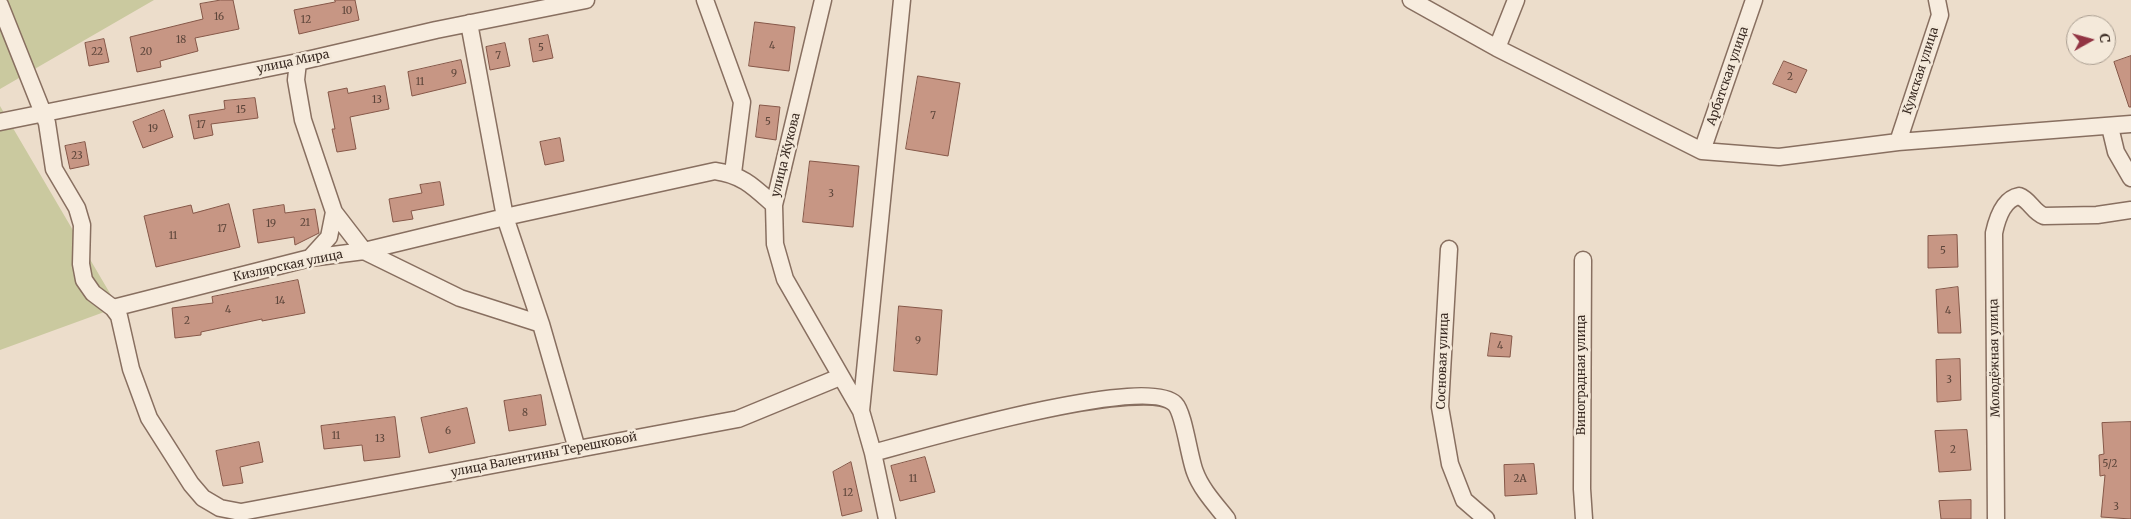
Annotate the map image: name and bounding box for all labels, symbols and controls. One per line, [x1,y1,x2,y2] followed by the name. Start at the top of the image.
[342,5,352,17] house number: 10
[214,11,224,23] house number: 16
[301,14,311,26] house number: 12
[2066,15,2116,65] north arrow
[1704,25,1752,127] street label: Арбатская улица
[1900,25,1942,117] street label: Кумская улица
[2095,33,2114,44] text: С
[176,34,186,46] house number: 18
[769,40,775,52] house number: 4
[538,42,544,54] house number: 5
[91,46,103,58] house number: 22
[140,46,152,58] house number: 20
[255,47,331,77] street label: улица Мира
[495,50,501,62] house number: 7
[451,68,457,80] house number: 9
[1787,71,1793,83] house number: 2
[416,76,424,88] house number: 11
[372,94,382,106] house number: 13
[236,104,246,116] house number: 15
[930,110,936,122] house number: 7
[769,111,803,199] street label: улица Жукова
[765,116,771,128] house number: 5
[196,119,206,131] house number: 17
[148,123,158,135] house number: 19
[71,150,83,162] house number: 23
[828,188,834,200] house number: 3
[300,217,310,229] house number: 21
[266,218,276,230] house number: 19
[217,223,227,235] house number: 17
[169,230,177,242] house number: 11
[1940,245,1946,257] house number: 5
[232,247,344,285] street label: Кизлярская улица
[275,295,285,307] house number: 14
[1987,299,2003,417] street label: Молодёжная улица
[225,304,231,316] house number: 4
[1945,305,1951,317] house number: 4
[1434,312,1452,410] street label: Сосновая улица
[184,315,190,327] house number: 2
[1575,315,1589,435] street label: Виноградная улица
[915,335,921,347] house number: 9
[1497,340,1503,352] house number: 4
[1946,374,1952,386] house number: 3
[522,407,528,419] house number: 8
[445,425,451,437] house number: 6
[332,430,340,442] house number: 11
[450,430,638,480] street label: улица Валентины Терешковой
[375,433,385,445] house number: 13
[1950,444,1956,456] house number: 2
[2103,458,2117,470] house number: 5/2
[909,473,917,485] house number: 11
[1513,473,1527,485] house number: 2А
[843,487,853,499] house number: 12
[2113,501,2119,513] house number: 3

